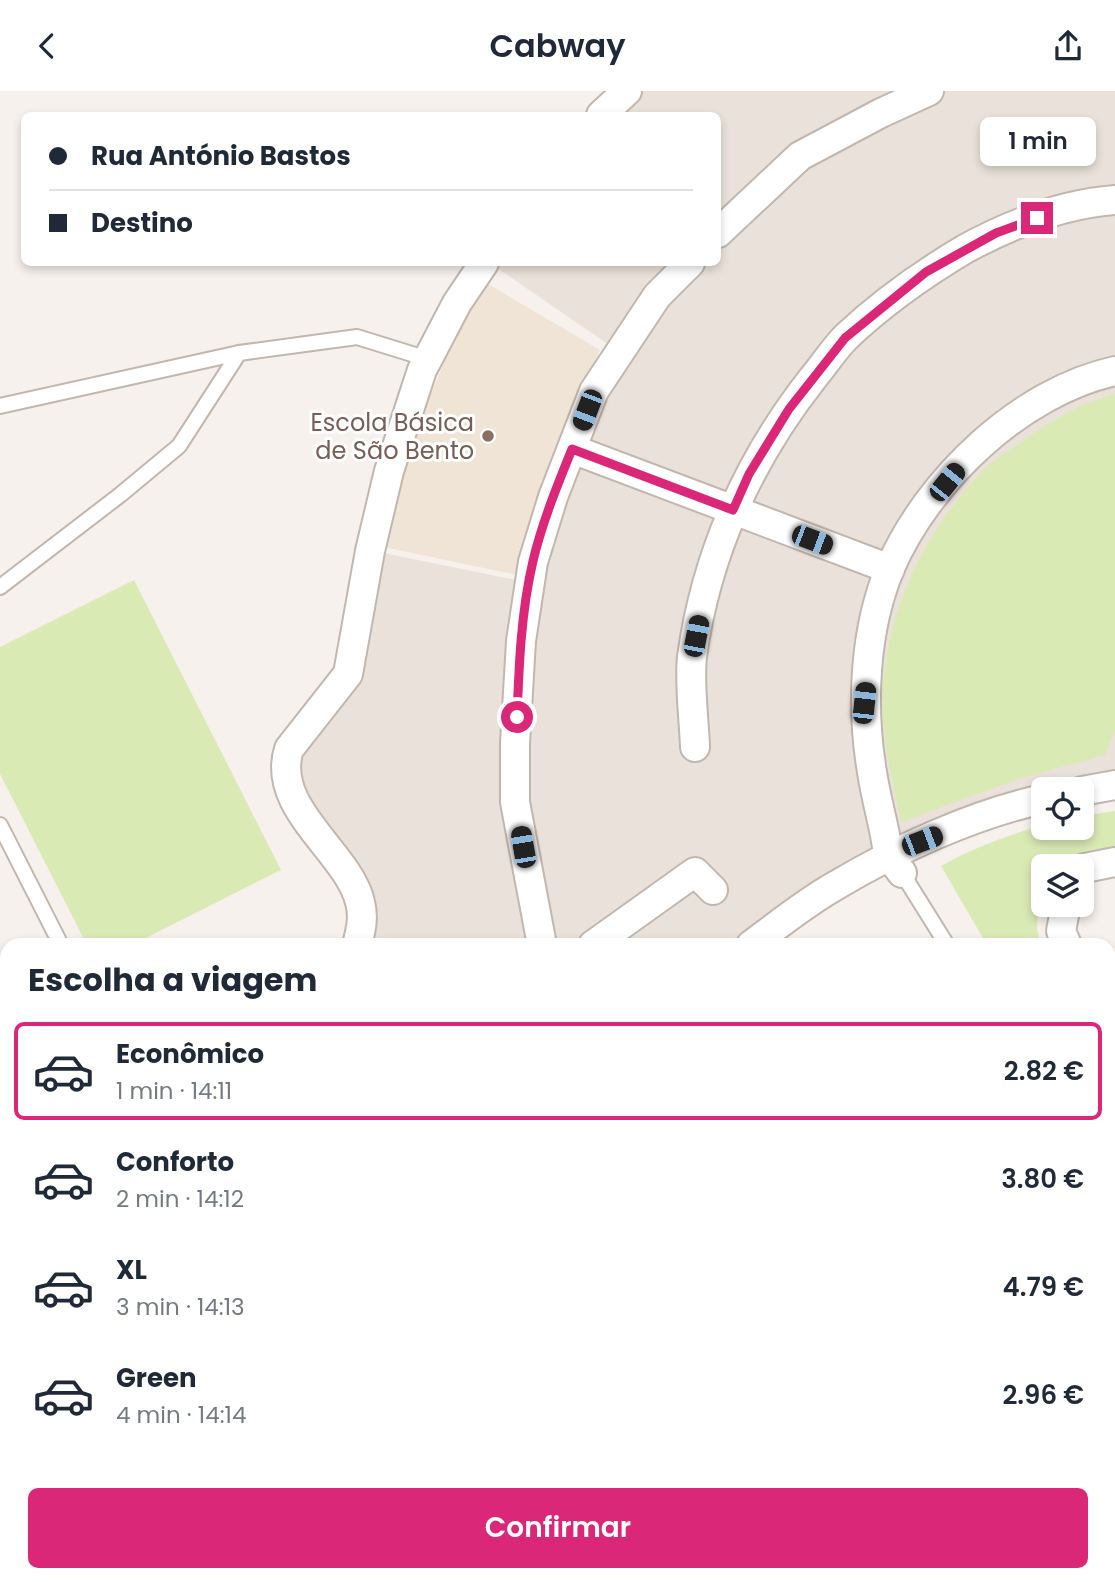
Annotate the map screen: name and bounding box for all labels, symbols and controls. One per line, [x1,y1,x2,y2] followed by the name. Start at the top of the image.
[489,23,626,68] text: Cabway
[28,27,66,65] icon: back
[1049,27,1087,65] icon: share
[979,116,1095,165] callout: 1 min
[1008,125,1068,157] text: 1 min
[91,138,351,174] text: Rua António Bastos
[1021,202,1053,234] route end
[91,205,193,241] text: Destino
[570,387,605,433] car
[311,406,474,467] place label: Escola Básica de São Bento
[480,428,496,444] marker: Escola Básica de São Bento
[926,459,969,505] car
[789,523,836,557] car
[682,613,711,659] car
[852,681,877,725] car
[501,701,533,733] route start
[1031,777,1094,917] map controls
[1031,777,1094,840] button: locate
[510,824,537,870] car
[899,824,946,858] car
[1031,854,1094,917] button: layers
[28,957,317,1002] text: Escolha a viagem
[116,1036,264,1072] text: Econômico
[32,1040,95,1103] icon: car
[1004,1053,1084,1089] text: 2.82 €
[116,1075,232,1107] text: 1 min · 14:11
[116,1144,234,1180] text: Conforto
[32,1148,95,1211] icon: car
[1001,1161,1084,1197] text: 3.80 €
[116,1183,244,1215] text: 2 min · 14:12
[116,1252,147,1288] text: XL
[32,1256,95,1319] icon: car
[1003,1269,1084,1305] text: 4.79 €
[116,1291,245,1323] text: 3 min · 14:13
[116,1360,197,1396] text: Green
[32,1364,95,1427] icon: car
[1002,1377,1084,1413] text: 2.96 €
[116,1399,246,1431] text: 4 min · 14:14
[28,1488,1088,1568] button: Confirmar

